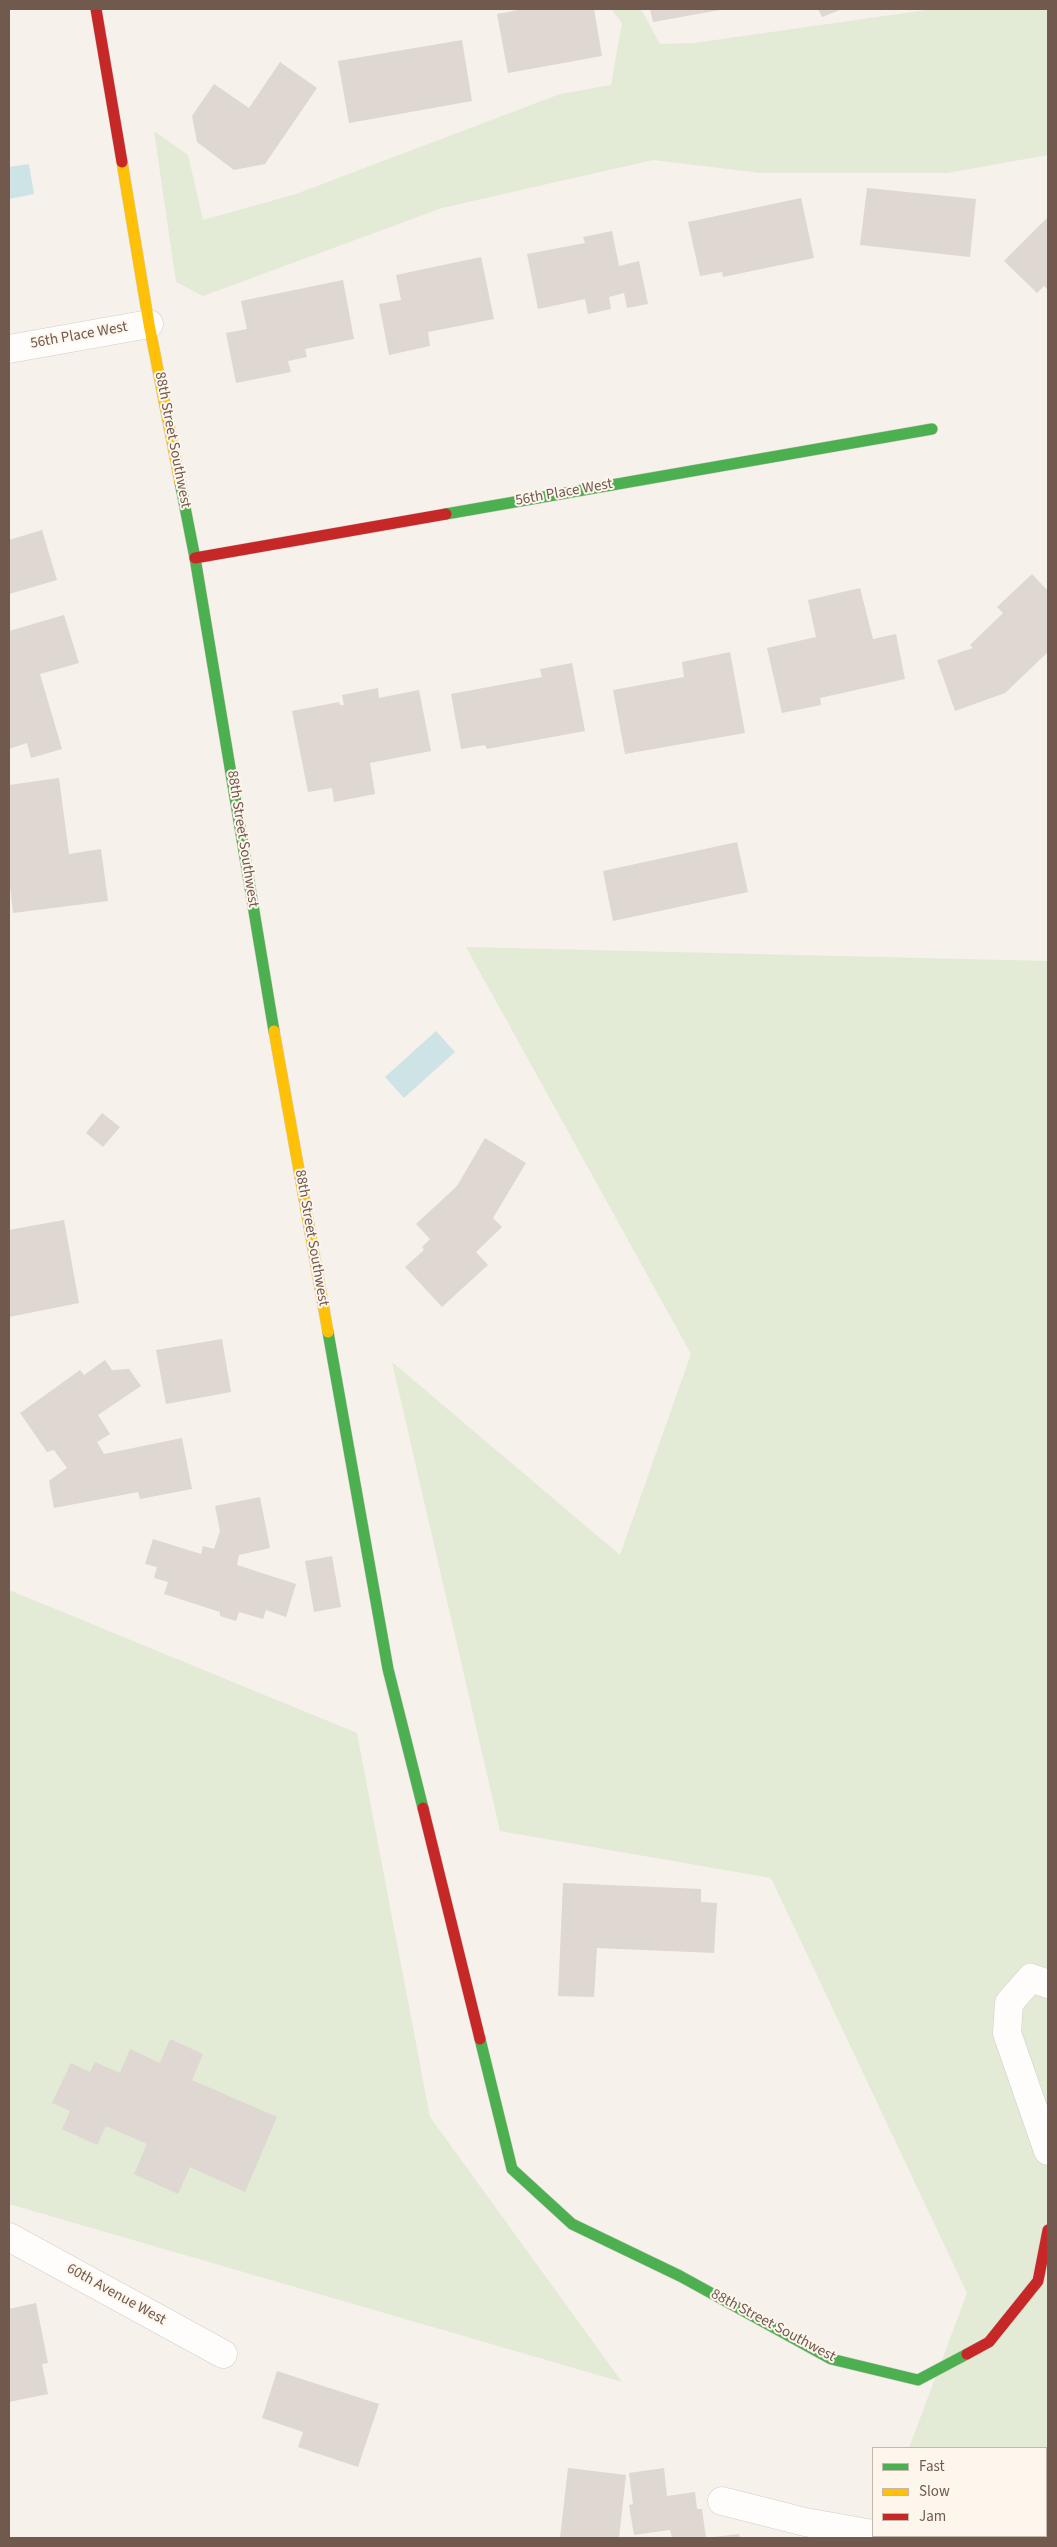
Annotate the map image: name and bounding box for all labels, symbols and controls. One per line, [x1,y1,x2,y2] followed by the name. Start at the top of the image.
[29,319,129,353] street label: 56th Place West
[150,370,194,510] street label: 88th Street Southwest
[514,476,614,510] street label: 56th Place West
[222,769,262,909] street label: 88th Street Southwest
[290,1168,332,1308] street label: 88th Street Southwest
[63,2260,169,2330] street label: 60th Avenue West
[708,2286,838,2366] street label: 88th Street Southwest
[872,2447,1047,2537] legend
[919,2456,945,2477] text: Fast
[919,2481,950,2502] text: Slow
[919,2506,946,2527] text: Jam

